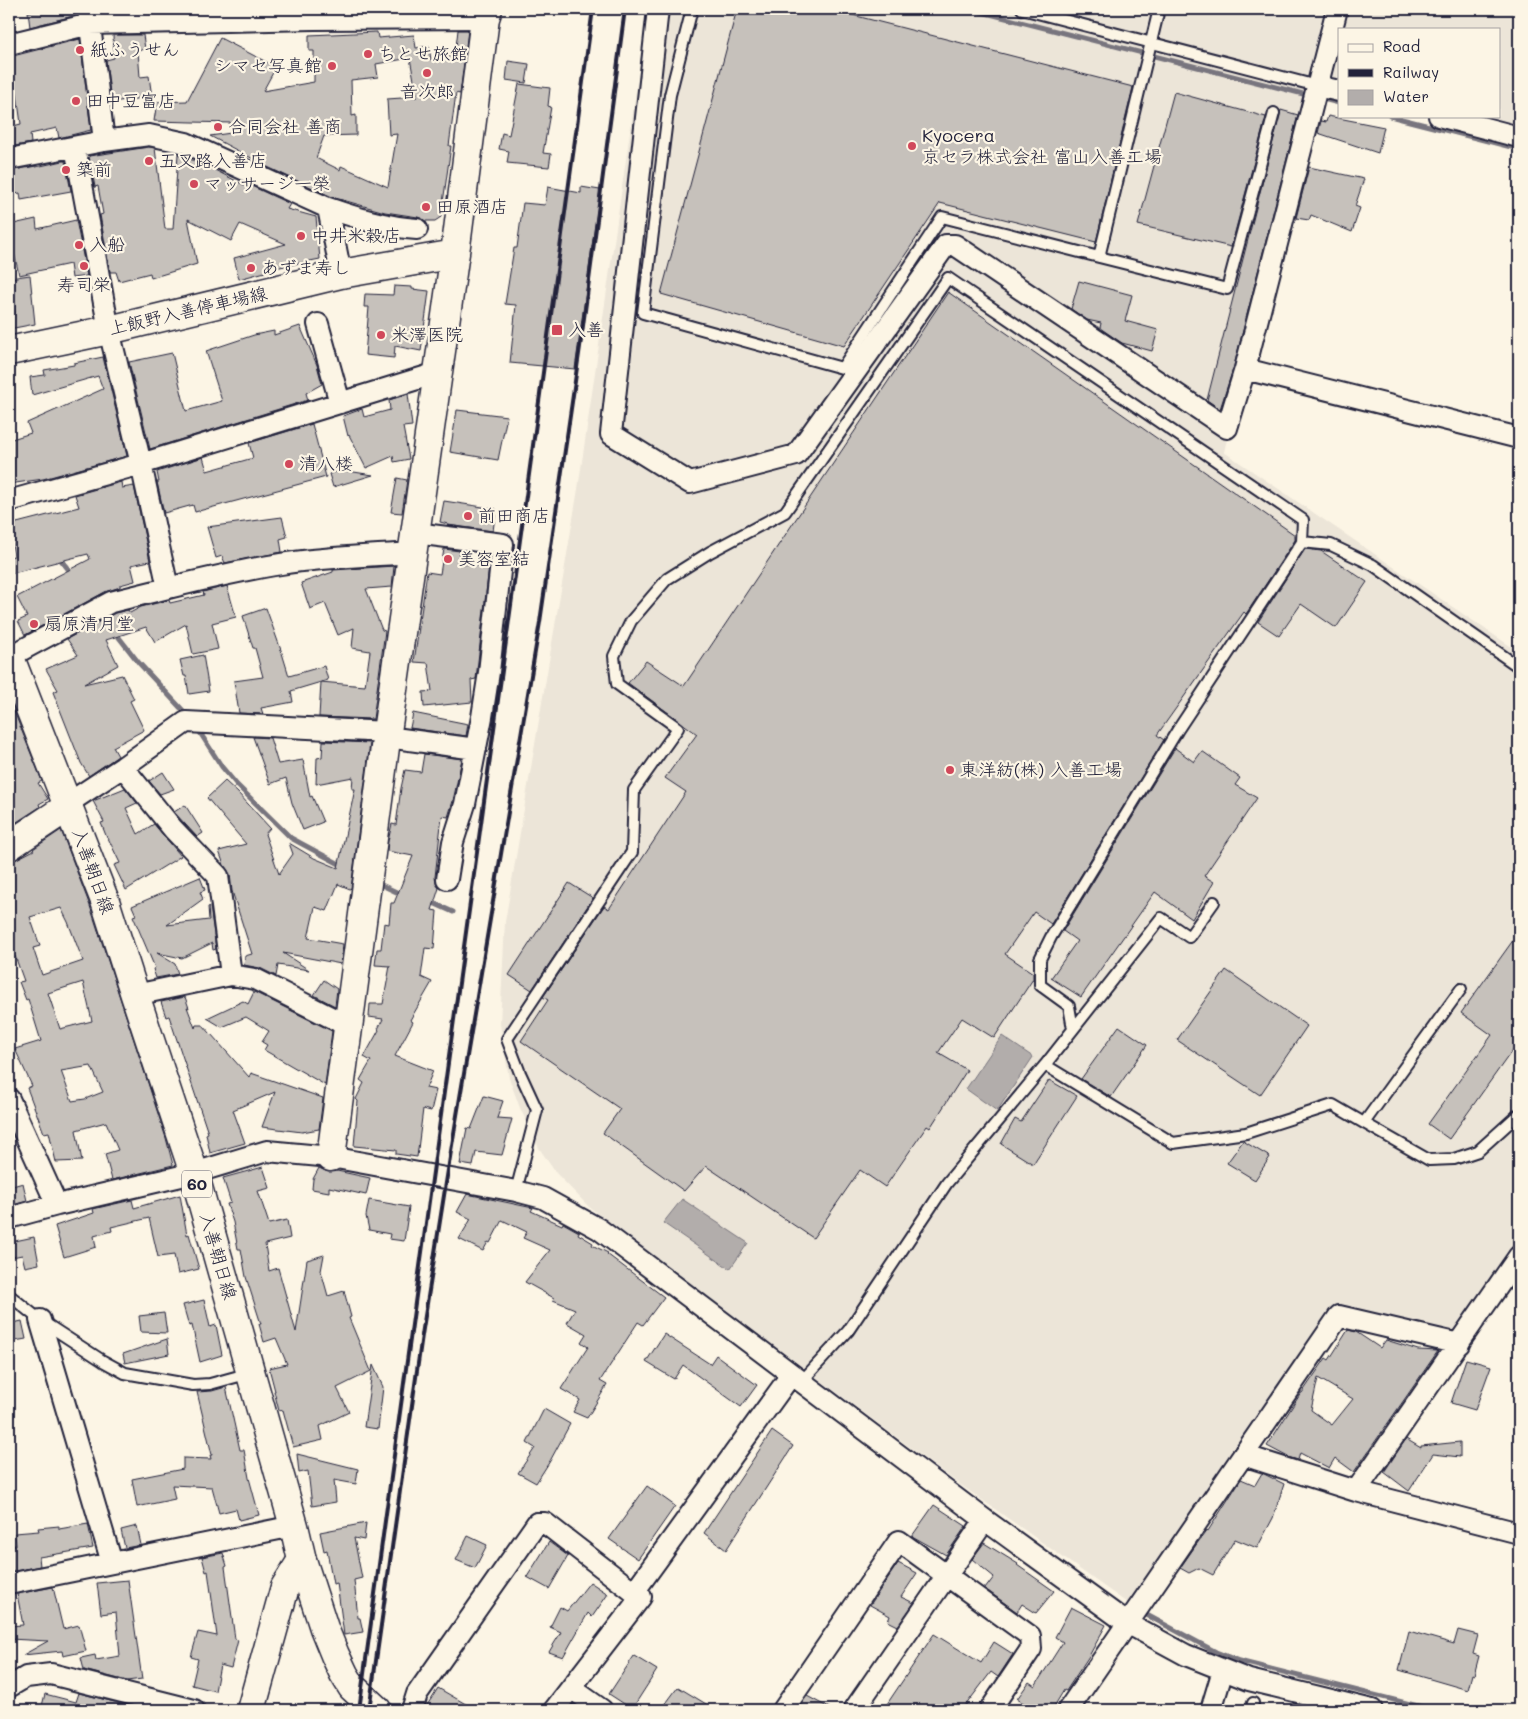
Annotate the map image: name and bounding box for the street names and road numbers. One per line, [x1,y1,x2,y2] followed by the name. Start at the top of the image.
[106,280,269,340] street label: 上飯野入善停車場線
[67,824,121,917] street label: 入善朝日線
[182,1170,212,1198] road number: 60
[195,1209,243,1302] street label: 入善朝日線

